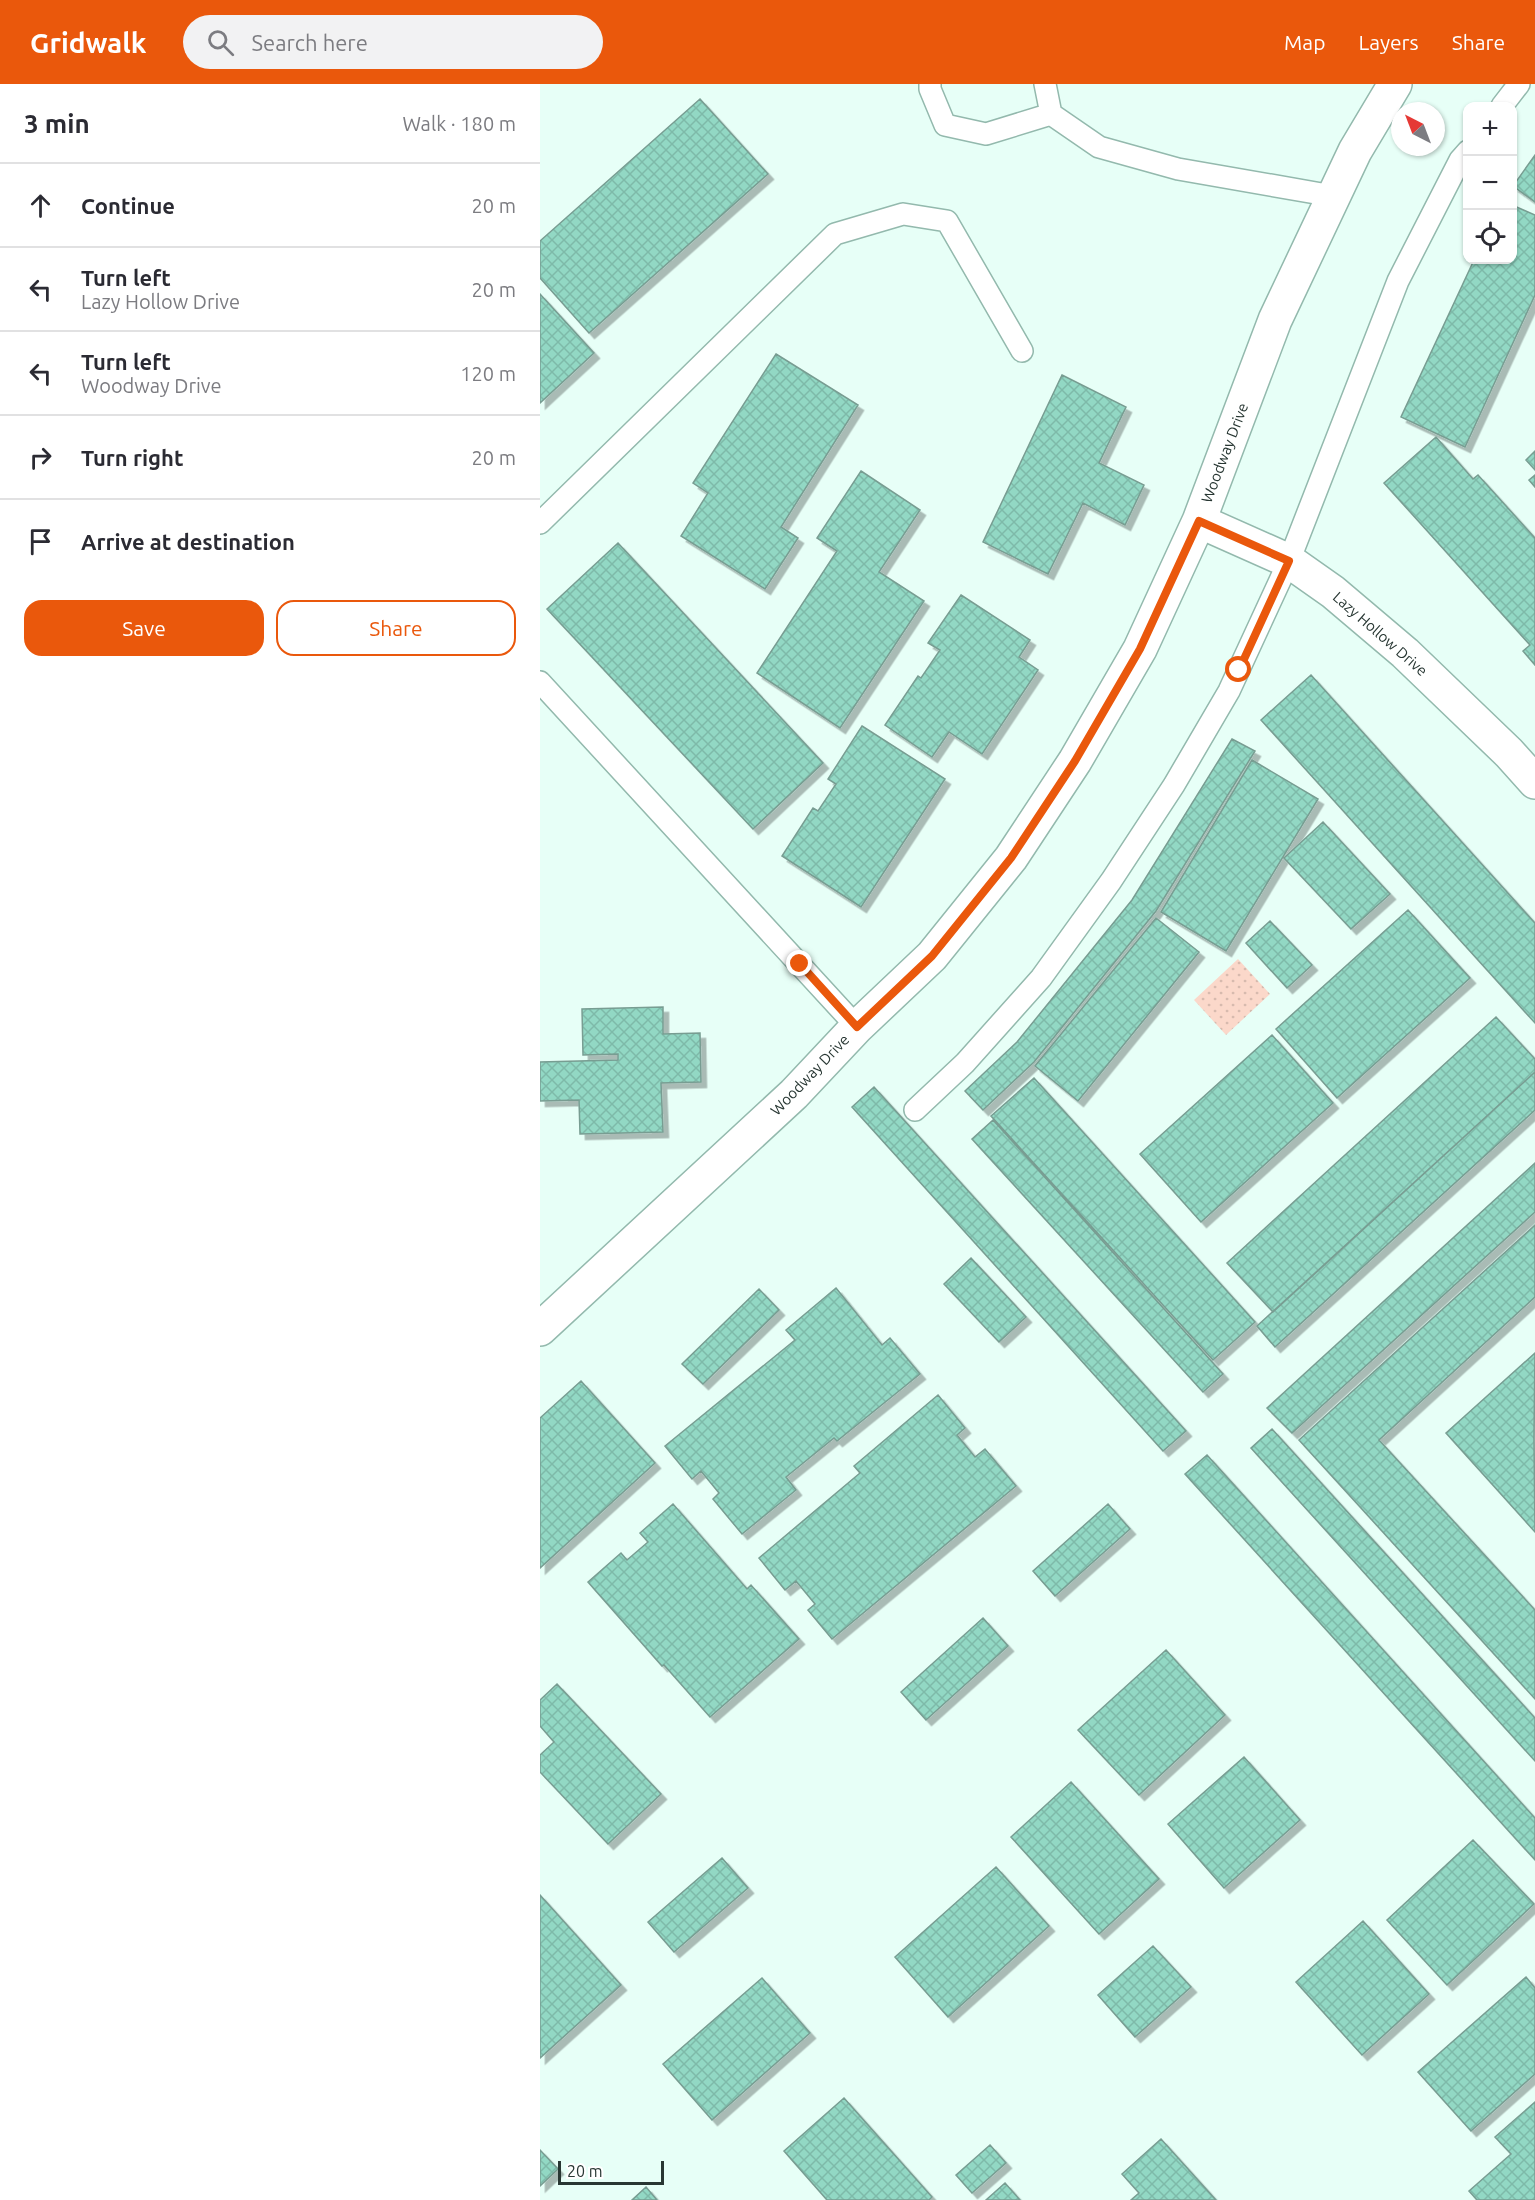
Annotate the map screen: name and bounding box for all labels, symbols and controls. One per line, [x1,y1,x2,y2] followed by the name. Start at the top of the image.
[183,15,603,69] search box
[204,26,237,59] icon: search
[30,27,147,58] text: Gridwalk
[252,30,368,55] text: Search here
[1284,30,1325,54] text: Map
[1358,30,1419,54] text: Layers
[1452,30,1505,54] text: Share
[1391,102,1445,156] north arrow
[1463,102,1517,264] map controls
[1463,102,1517,156] button: +
[24,109,90,138] text: 3 min
[403,112,516,135] text: Walk · 180 m
[1463,156,1517,210] button: −
[24,189,57,222] icon: ahead
[81,193,175,218] text: Continue
[472,194,516,217] text: 20 m
[1463,210,1517,264] button: locate
[81,265,171,290] text: Turn left
[24,273,57,306] icon: left
[472,278,516,301] text: 20 m
[81,290,240,313] text: Lazy Hollow Drive
[81,349,171,374] text: Turn left
[24,357,57,390] icon: left
[460,362,516,385] text: 120 m
[81,374,222,397] text: Woodway Drive
[1198,401,1251,505] street label: Woodway Drive
[24,441,57,474] icon: right
[81,445,183,470] text: Turn right
[472,446,516,469] text: 20 m
[24,525,57,558] icon: arrive
[81,529,295,554] text: Arrive at destination
[1330,588,1431,679] street label: Lazy Hollow Drive
[24,600,264,656] button: Save
[276,600,516,656] button: Share
[1225,656,1251,682] route start
[786,950,812,976] route end
[767,1031,852,1118] street label: Woodway Drive
[558,2158,664,2186] scale bar
[567,2162,603,2180] text: 20 m

